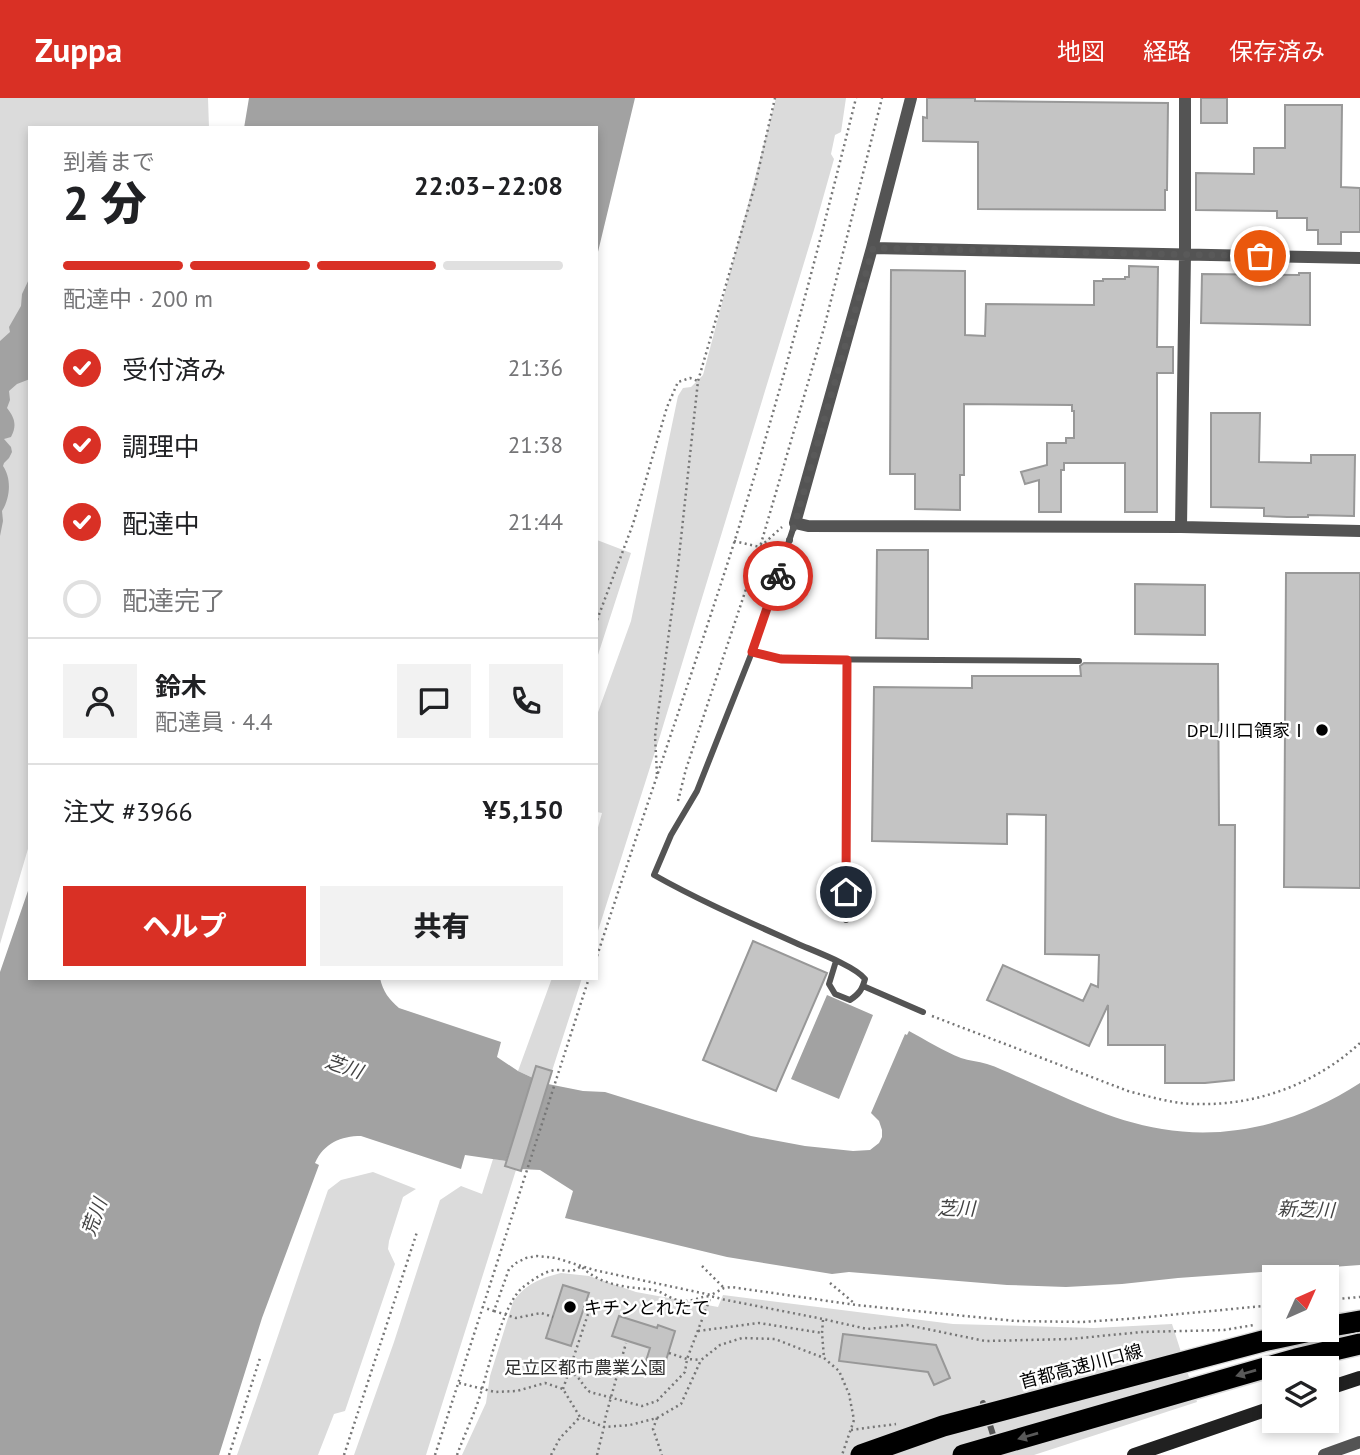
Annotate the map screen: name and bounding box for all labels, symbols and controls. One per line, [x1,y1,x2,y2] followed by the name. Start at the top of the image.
[35,28,122,71] text: Zuppa
[1057,36,1105,67] text: 地図
[1143,36,1191,67] text: 経路
[1229,36,1325,67] text: 保存済み
[63,147,155,176] text: 到着まで
[414,169,563,202] text: 22:03–22:08
[63,173,147,233] text: 2 分
[1230,226,1290,286] pin
[1241,237,1279,275] icon: bag
[63,284,213,313] text: 配達中 · 200 m
[63,349,101,387] icon: check
[122,353,226,386] text: 受付済み
[508,353,563,382] text: 21:36
[63,426,101,464] icon: check
[122,430,200,463] text: 調理中
[508,430,563,459] text: 21:38
[63,503,101,541] icon: check
[122,507,200,540] text: 配達中
[508,507,563,536] text: 21:44
[743,541,813,611] courier
[759,557,797,595] icon: bike
[122,584,226,617] text: 配達完了
[63,664,137,738] button: person
[397,664,471,738] button: chat
[489,664,563,738] button: phone
[155,670,207,703] text: 鈴木
[155,707,272,736] text: 配達員 · 4.4
[1187,719,1308,742] place label: DPL川口領家Ⅰ
[1314,722,1330,738] marker: DPL川口領家Ⅰ
[483,793,563,826] text: ¥5,150
[63,795,193,828] text: 注文 #3966
[816,862,876,922] pin
[827,873,865,911] icon: home
[63,886,306,966] button: ヘルプ
[320,886,563,966] button: 共有
[322,1048,368,1084] water label: 芝川
[76,1193,112,1239] water label: 荒川
[937,1196,977,1220] water label: 芝川
[1277,1196,1337,1222] water label: 新芝川
[1262,1265,1339,1342] north arrow
[1262,1265,1339,1433] map controls
[584,1296,710,1319] place label: キチンとれたて
[562,1299,578,1315] marker: キチンとれたて
[1017,1339,1145,1393] street label: 首都高速川口線
[504,1356,666,1379] park label: 足立区都市農業公園
[1262,1356,1339,1433] button: layers
[1236,1369,1257,1379] one-way arrow
[1017,1432,1038,1442] one-way arrow

